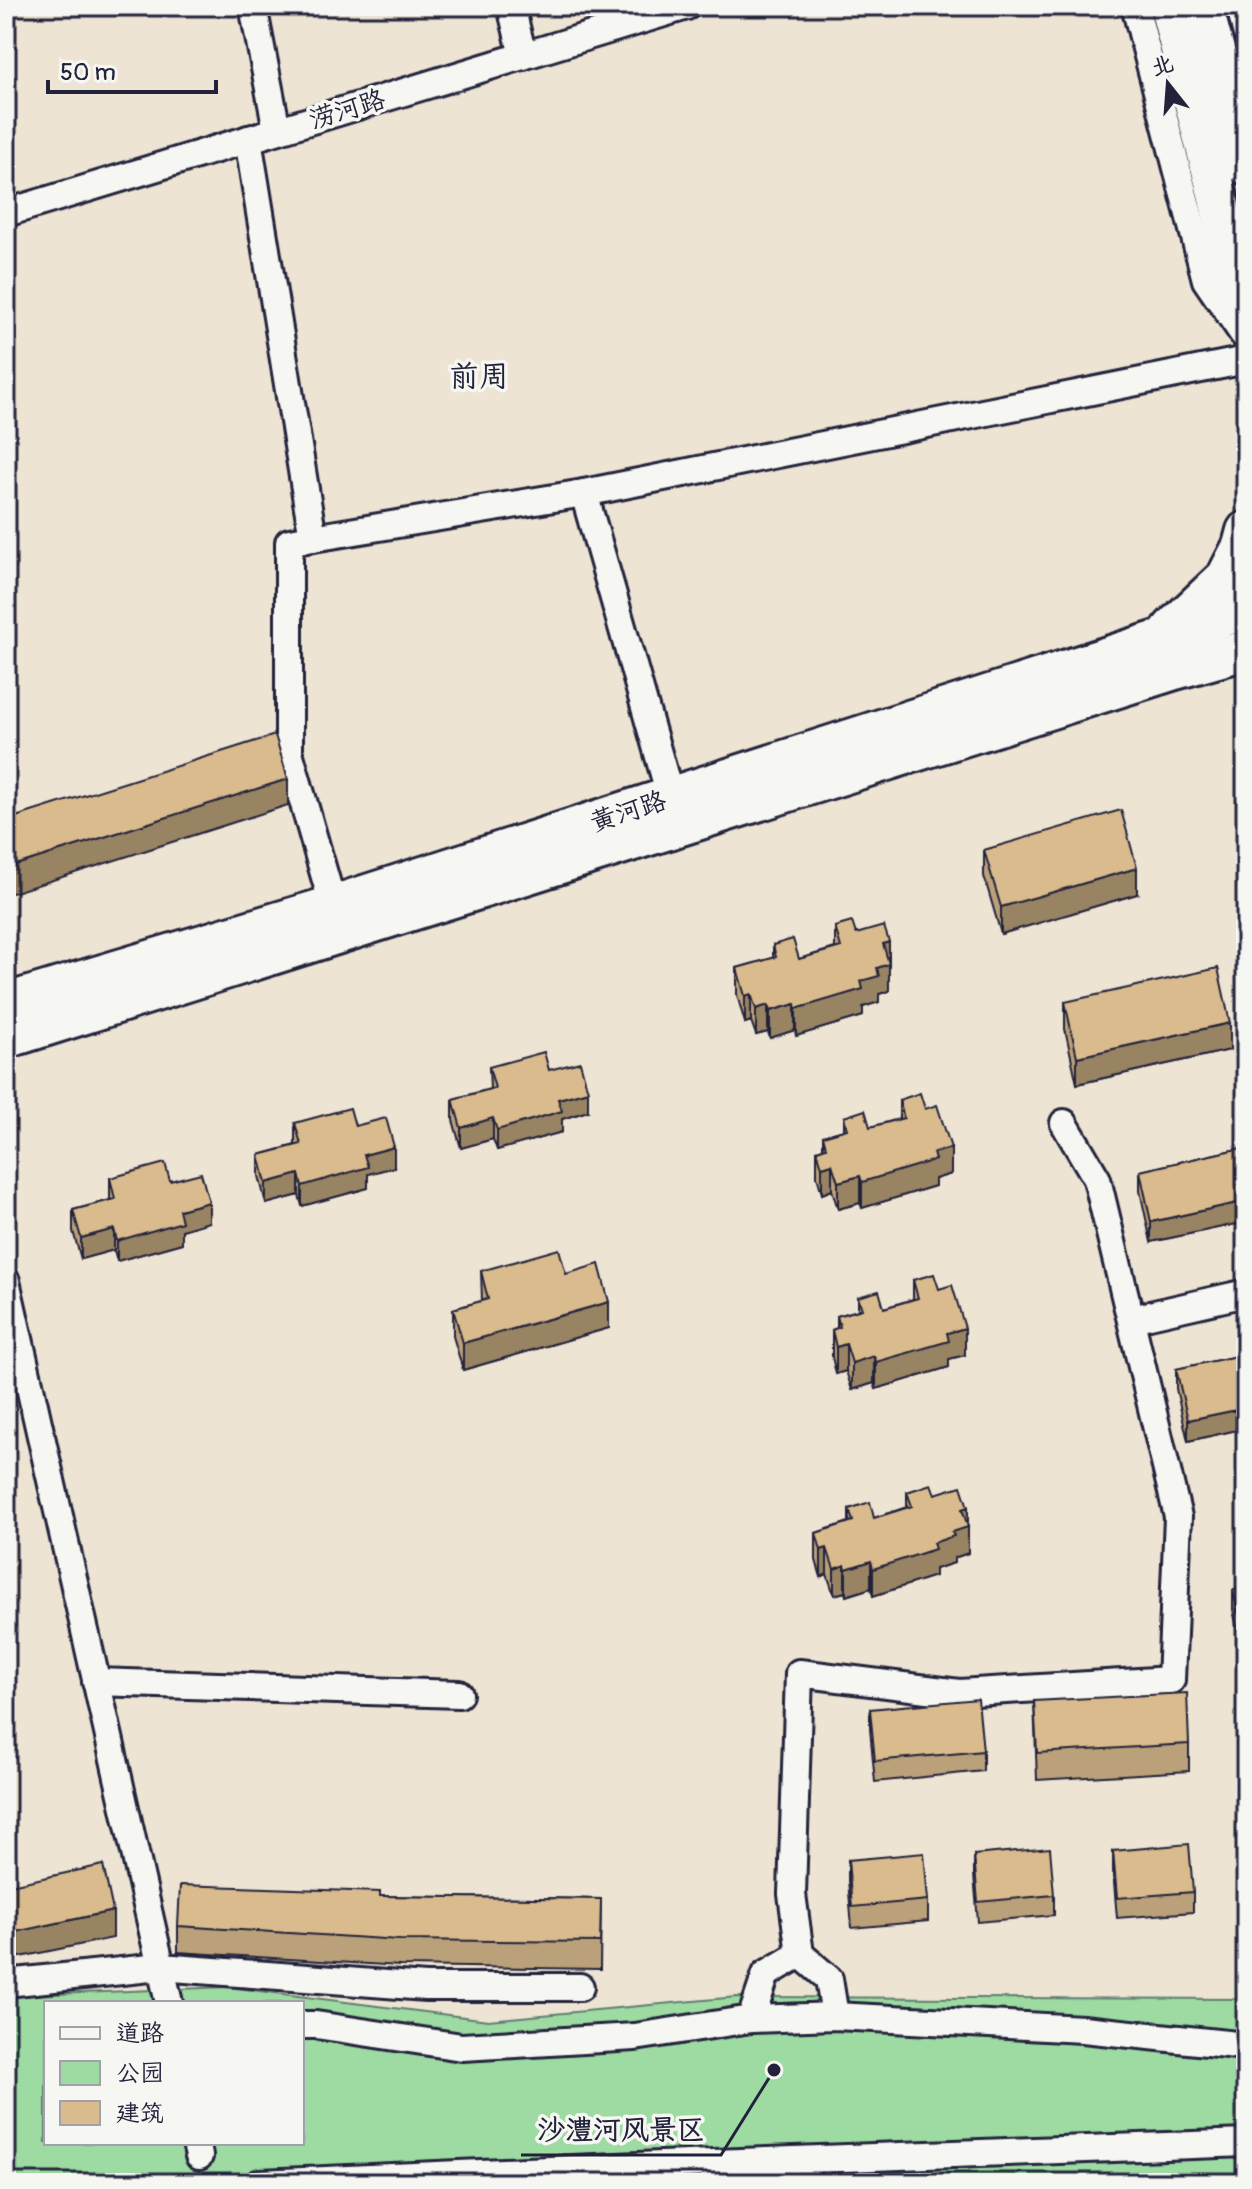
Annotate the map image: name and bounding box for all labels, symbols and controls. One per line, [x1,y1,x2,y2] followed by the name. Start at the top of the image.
[48,44,216,94] scale bar
[1128,44,1208,124] north arrow
[1148,49,1177,82] text: 北
[60,58,116,87] text: 50 m
[305,83,389,137] street label: 涝河路
[449,358,509,395] district label: 前周
[586,785,670,839] street label: 黄河路
[44,2001,304,2145] legend
[116,2019,164,2048] text: 道路
[116,2059,164,2088] text: 公园
[116,2099,164,2128] text: 建筑
[521,2103,721,2155] callout: 沙澧河风景区
[537,2113,705,2148] text: 沙澧河风景区

